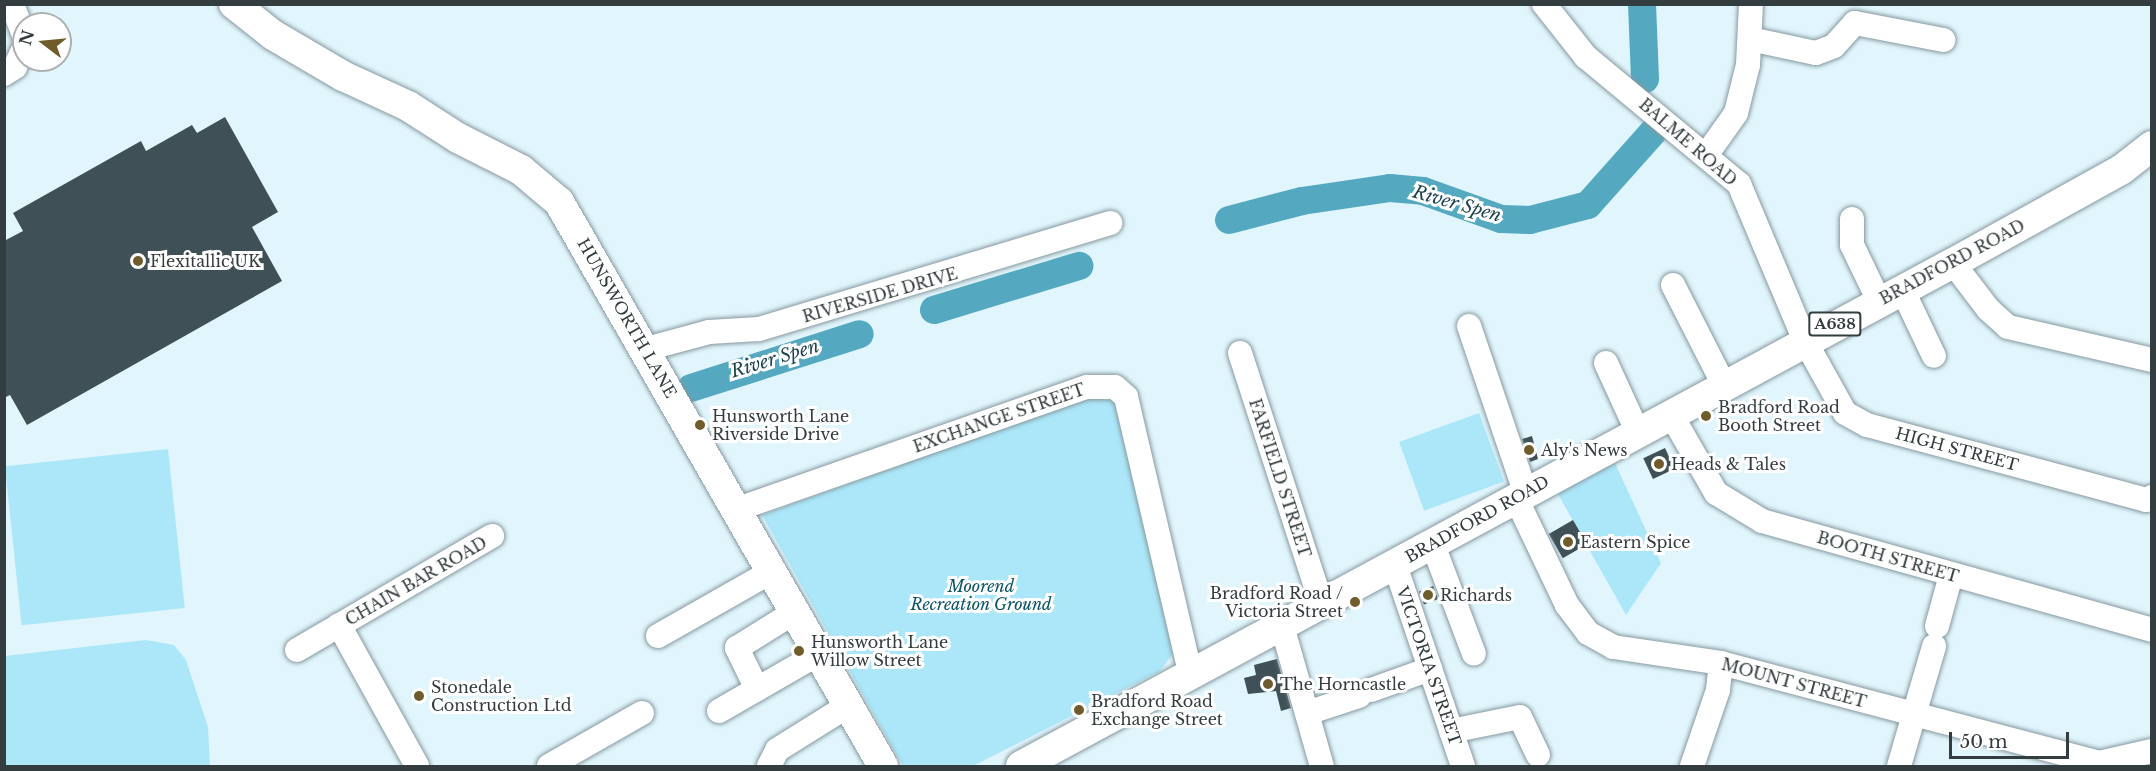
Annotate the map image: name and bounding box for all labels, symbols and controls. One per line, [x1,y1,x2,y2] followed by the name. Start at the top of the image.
[12,12,72,72] north arrow
[15,28,38,48] text: N
[1635,94,1741,190] street label: BALME ROAD
[1410,181,1504,227] water label: River Spen
[1876,216,2028,308] street label: BRADFORD ROAD
[573,235,681,401] street label: HUNSWORTH LANE
[150,251,260,271] place label: Flexitallic UK
[131,254,145,268] marker: Flexitallic UK
[800,264,960,326] street label: RIVERSIDE DRIVE
[1808,312,1862,336] road number: A638
[728,335,822,383] water label: River Spen
[911,380,1087,456] street label: EXCHANGE STREET
[1245,396,1315,560] street label: FARFIELD STREET
[1718,397,1840,435] place label: Bradford Road Booth Street
[712,406,849,444] place label: Hunsworth Lane Riverside Drive
[1699,409,1713,423] marker: Bradford Road Booth Street
[693,418,707,432] marker: Hunsworth Lane Riverside Drive
[1894,423,2020,475] street label: HIGH STREET
[1541,440,1627,460] place label: Aly's News
[1522,443,1536,457] marker: Aly's News
[1671,454,1786,474] place label: Heads & Tales
[1652,457,1666,471] marker: Heads & Tales
[1402,471,1552,567] street label: BRADFORD ROAD
[1815,528,1961,586] street label: BOOTH STREET
[1580,532,1691,552] place label: Eastern Spice
[342,533,490,629] street label: CHAIN BAR ROAD
[1561,535,1575,549] marker: Eastern Spice
[910,576,1052,614] park label: Moorend Recreation Ground
[1209,583,1343,621] place label: Bradford Road / Victoria Street
[1393,584,1465,748] street label: VICTORIA STREET
[1440,585,1512,605] place label: Richards
[1421,588,1435,602] marker: Richards
[1348,595,1362,609] marker: Bradford Road / Victoria Street
[811,632,948,670] place label: Hunsworth Lane Willow Street
[792,644,806,658] marker: Hunsworth Lane Willow Street
[1719,654,1869,712] street label: MOUNT STREET
[1280,674,1406,694] place label: The Horncastle
[431,677,572,715] place label: Stonedale Construction Ltd
[1261,677,1275,691] marker: The Horncastle
[412,689,426,703] marker: Stonedale Construction Ltd
[1091,691,1223,729] place label: Bradford Road Exchange Street
[1072,703,1086,717] marker: Bradford Road Exchange Street
[1952,720,2072,758] scale bar
[1960,731,2008,753] text: 50 m

